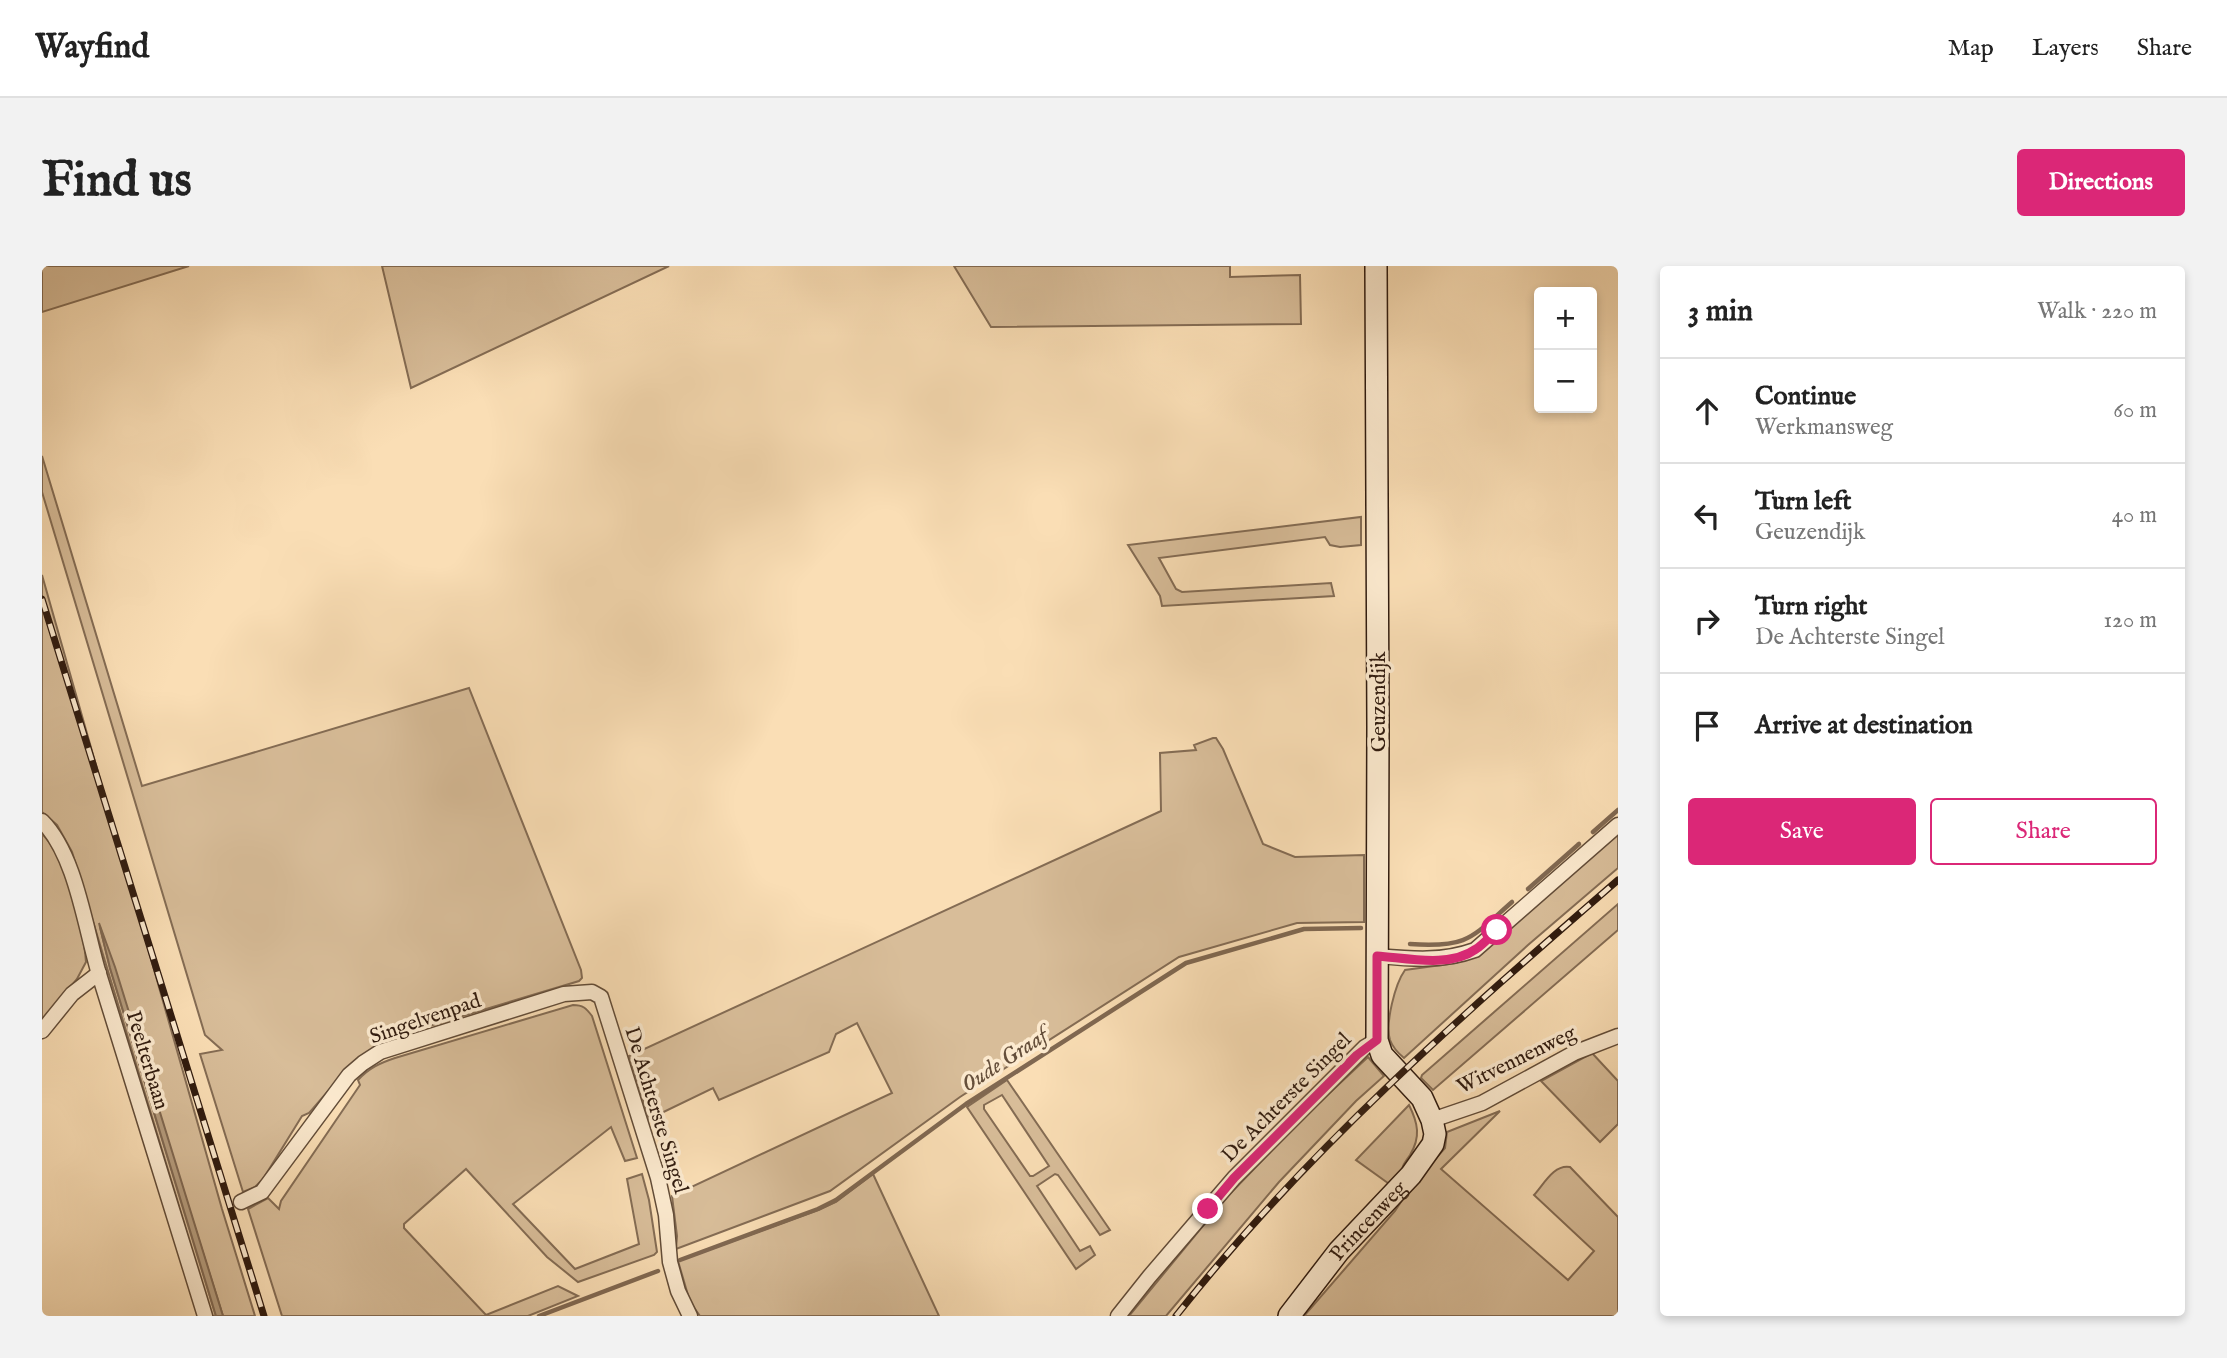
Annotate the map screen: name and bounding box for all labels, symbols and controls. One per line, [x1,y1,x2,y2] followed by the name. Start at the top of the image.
[35,27,149,69] text: Wayfind
[1948,33,1994,64] text: Map
[2032,33,2099,64] text: Layers
[2137,33,2192,64] text: Share
[2017,149,2185,216] button: Directions
[42,151,192,213] text: Find us
[1534,287,1597,413] map controls
[1534,287,1597,350] button: +
[1688,293,1753,331] text: 3 min
[2037,297,2157,326] text: Walk · 220 m
[1534,350,1597,413] button: −
[1755,380,1856,413] text: Continue
[1688,392,1726,430] icon: ahead
[2113,396,2157,425] text: 60 m
[1755,413,1893,442] text: Werkmansweg
[1755,485,1852,518] text: Turn left
[1688,497,1726,535] icon: left
[2112,501,2157,530] text: 40 m
[1755,518,1865,547] text: Geuzendijk
[1755,590,1868,623] text: Turn right
[1688,602,1726,640] icon: right
[2104,606,2157,635] text: 120 m
[1755,623,1945,652] text: De Achterste Singel
[1366,651,1393,752] street label: Geuzendijk
[1688,707,1726,745] icon: arrive
[1755,709,1973,742] text: Arrive at destination
[1688,798,1916,865] button: Save
[1930,798,2157,865] button: Share
[1481,914,1512,945] route start
[366,988,485,1051] street label: Singelvenpad
[119,1008,174,1113] street label: Peelterbaan
[956,1019,1058,1099] water label: Oude Graaf
[1453,1020,1581,1101] street label: Witvennenweg
[617,1024,694,1197] street label: De Achterste Singel
[1216,1027,1358,1169] street label: De Achterste Singel
[1324,1175,1414,1267] street label: Princenweg
[1192,1193,1223,1224] route end

